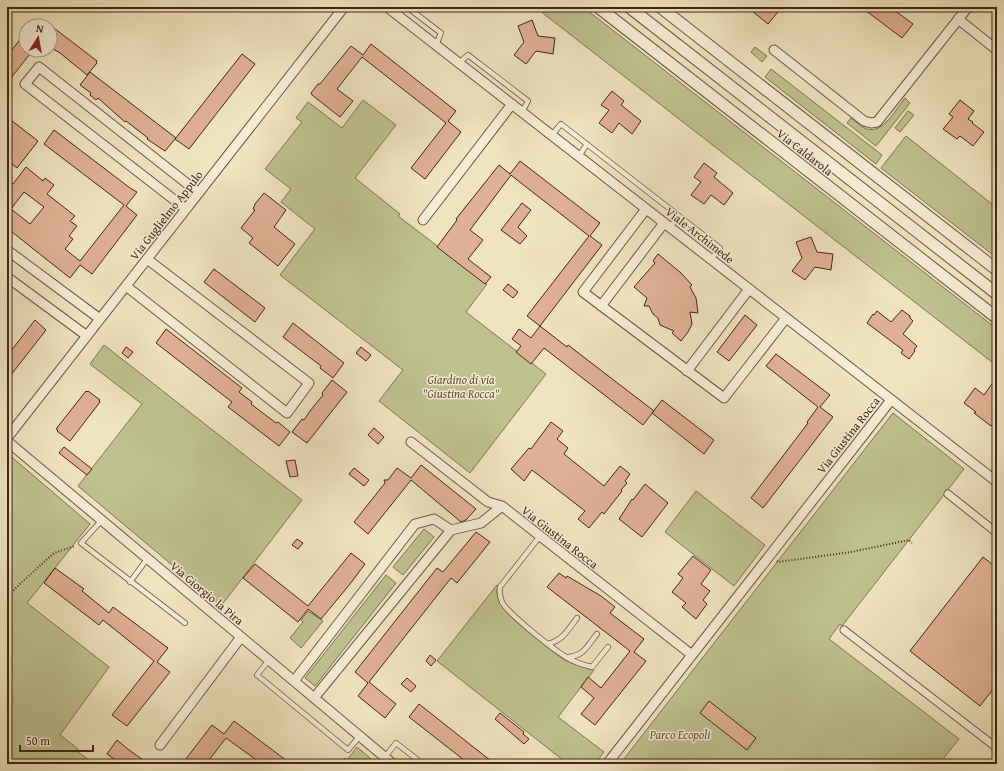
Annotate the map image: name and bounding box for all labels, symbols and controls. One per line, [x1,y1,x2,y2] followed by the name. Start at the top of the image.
[18,18,58,58] north arrow
[35,20,46,37] text: N
[773,125,837,180] street label: Via Caldarola
[126,167,206,263] street label: Via Guglielmo Appulo
[662,203,738,268] street label: Viale Archimede
[422,371,500,402] park label: Giardino di via "Giustina Rocca"
[813,393,884,477] street label: Via Giustina Rocca
[518,502,602,573] street label: Via Giustina Rocca
[167,557,248,629] street label: Via Giorgio la Pira
[649,726,710,743] park label: Parco Ecopoli
[20,727,93,753] scale bar
[26,732,50,749] text: 50 m

